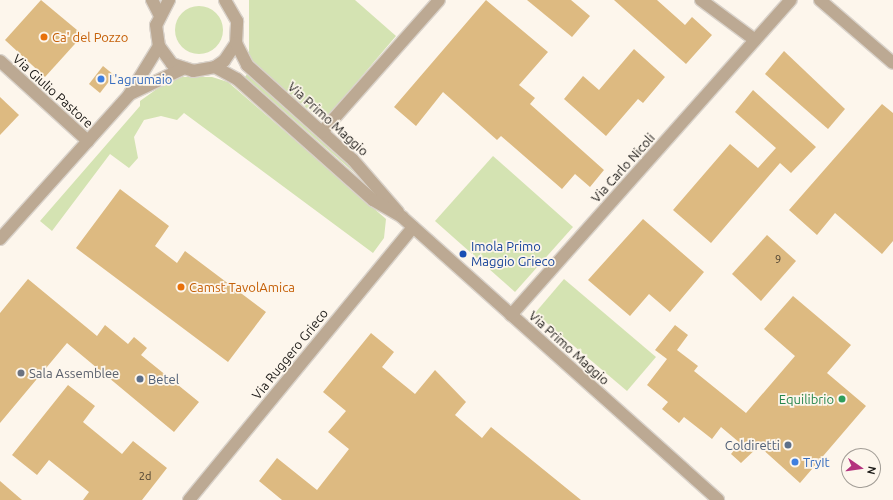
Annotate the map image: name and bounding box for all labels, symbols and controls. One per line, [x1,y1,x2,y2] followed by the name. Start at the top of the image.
[52,29,128,45] place label: Ca' del Pozzo
[39,32,49,42] marker: Ca' del Pozzo
[10,51,96,131] street label: Via Giulio Pastore
[109,71,172,87] place label: L'agrumaio
[96,74,106,84] marker: L'agrumaio
[285,79,371,159] street label: Via Primo Maggio
[588,130,658,206] street label: Via Carlo Nicoli
[471,239,555,270] place label: Imola Primo Maggio Grieco
[458,249,468,259] marker: Imola Primo Maggio Grieco
[775,252,781,266] house number: 9
[189,279,295,295] place label: Camst TavolAmica
[176,282,186,292] marker: Camst TavolAmica
[249,306,331,402] street label: Via Ruggero Grieco
[526,308,612,388] street label: Via Primo Maggio
[29,365,119,381] place label: Sala Assemblee
[16,368,26,378] marker: Sala Assemblee
[148,371,179,387] place label: Betel
[135,374,145,384] marker: Betel
[779,391,834,407] place label: Equilibrio
[837,394,847,404] marker: Equilibrio
[725,437,780,453] place label: Coldiretti
[783,440,793,450] marker: Coldiretti
[841,448,881,488] north arrow
[803,454,830,470] place label: TryIt
[790,457,800,467] marker: TryIt
[865,465,878,476] text: N
[139,469,151,483] house number: 2d

